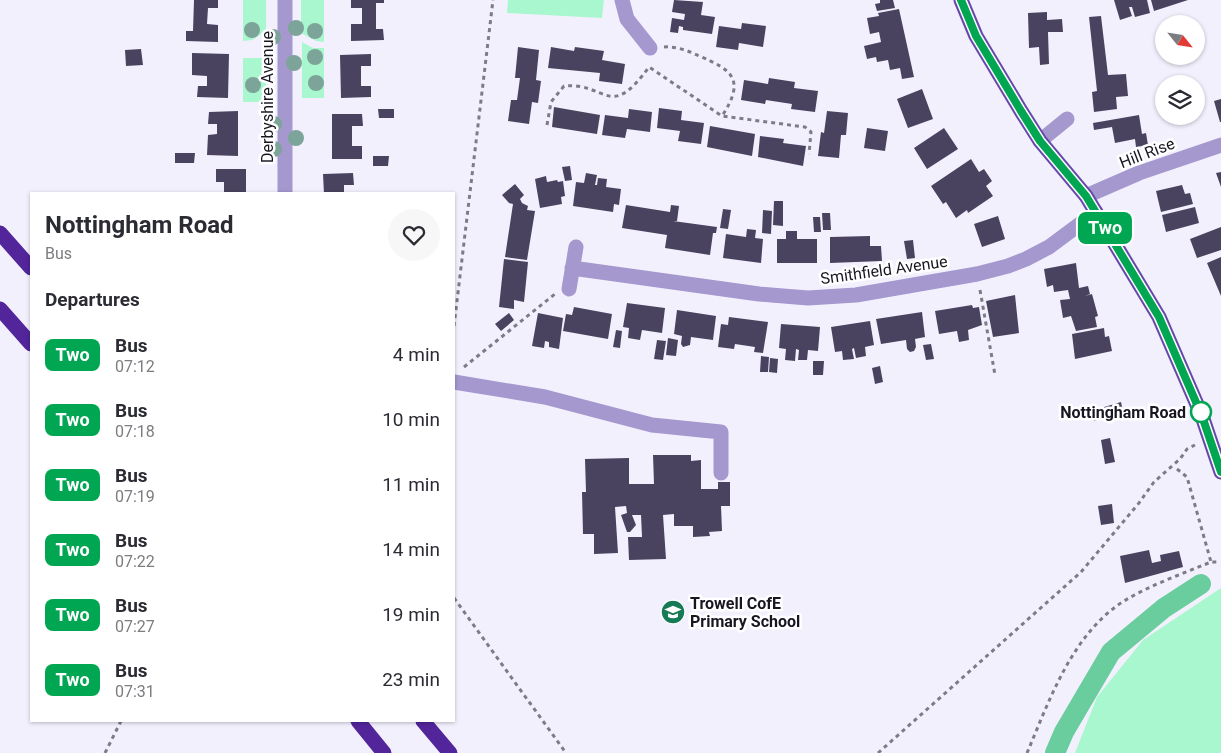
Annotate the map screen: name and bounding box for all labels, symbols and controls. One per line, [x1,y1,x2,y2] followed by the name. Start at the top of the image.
[1155,15,1205,65] north arrow
[1155,15,1205,125] map controls
[258,31,277,163] street label: Derbyshire Avenue
[1155,75,1205,125] button: layers
[1117,134,1177,172] street label: Hill Rise
[388,209,440,261] button: heart
[45,211,234,239] text: Nottingham Road
[1076,212,1134,244] line badge: Two
[1088,217,1122,238] text: Two
[45,244,72,263] text: Bus
[819,252,949,288] street label: Smithfield Avenue
[45,288,140,311] text: Departures
[115,334,148,357] text: Bus
[393,343,440,366] text: 4 min
[55,344,90,365] text: Two
[115,357,155,376] text: 07:12
[115,399,148,422] text: Bus
[1190,401,1212,423] marker: Nottingham Road
[1060,403,1186,422] place label: Nottingham Road
[382,408,440,431] text: 10 min
[55,409,90,430] text: Two
[115,422,155,441] text: 07:18
[115,464,148,487] text: Bus
[382,473,440,496] text: 11 min
[55,474,90,495] text: Two
[115,487,155,506] text: 07:19
[115,529,148,552] text: Bus
[382,538,440,561] text: 14 min
[55,539,90,560] text: Two
[115,552,155,571] text: 07:22
[115,594,148,617] text: Bus
[690,594,800,631] place label: Trowell CofE Primary School
[660,599,686,625] school or university icon: Trowell CofE Primary School
[382,603,440,626] text: 19 min
[55,604,90,625] text: Two
[115,617,155,636] text: 07:27
[115,659,148,682] text: Bus
[382,668,440,691] text: 23 min
[55,669,90,690] text: Two
[115,682,155,701] text: 07:31

